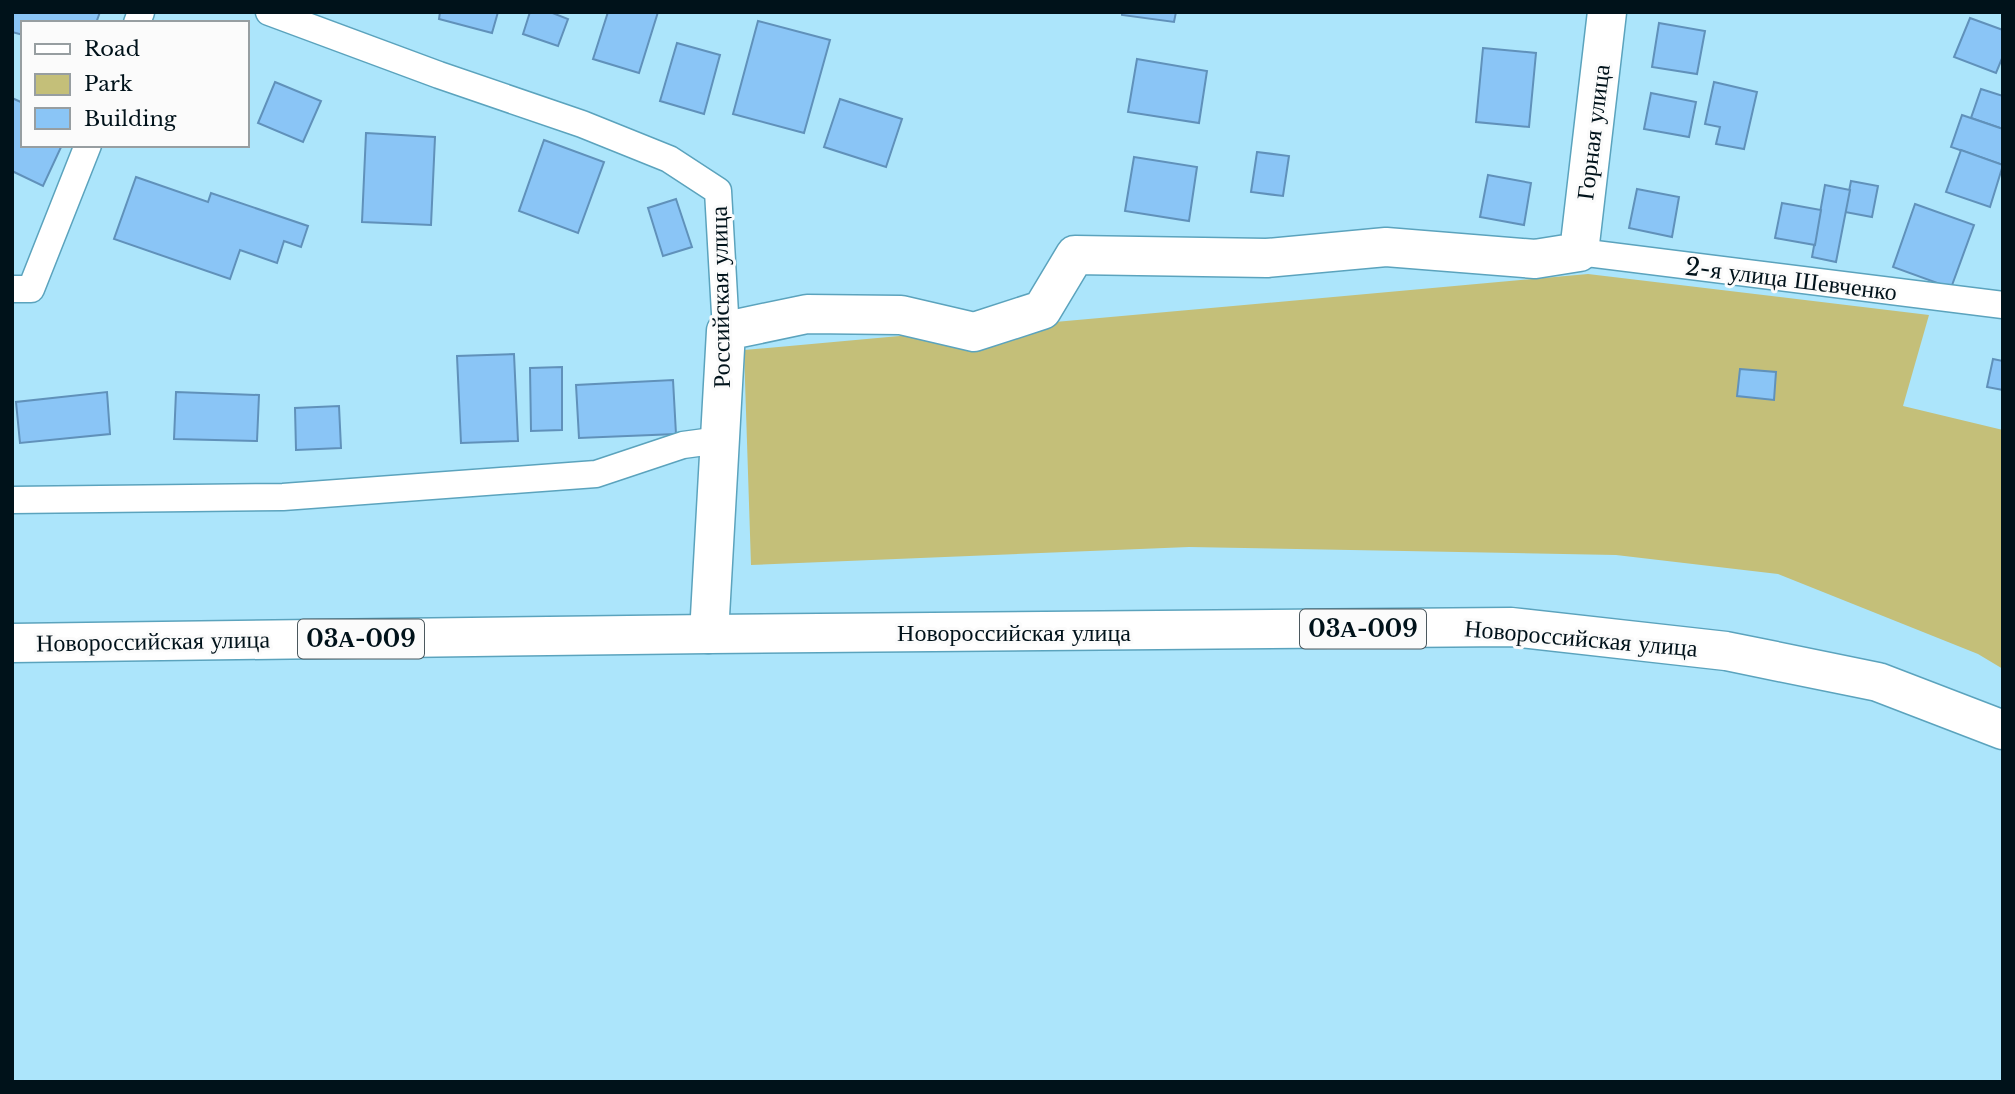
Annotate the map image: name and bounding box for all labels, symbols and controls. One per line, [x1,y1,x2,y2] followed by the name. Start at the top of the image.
[21,21,248,147] legend
[84,36,140,62] text: Road
[1570,62,1616,201] street label: Горная улица
[84,71,133,97] text: Park
[84,106,177,132] text: Building
[704,205,736,388] street label: Российская улица
[1683,252,1899,306] street label: 2-я улица Шевченко
[1300,610,1426,649] road number: 03А-009
[1463,613,1699,663] street label: Новороссийская улица
[897,618,1131,647] street label: Новороссийская улица
[298,620,424,659] road number: 03А-009
[36,624,271,658] street label: Новороссийская улица

